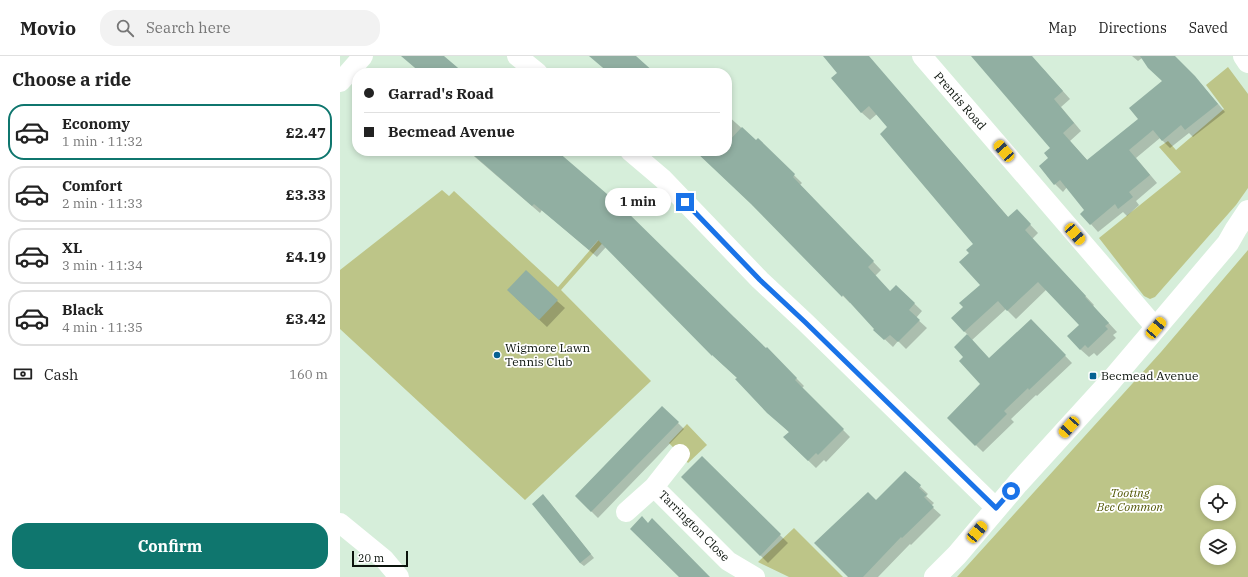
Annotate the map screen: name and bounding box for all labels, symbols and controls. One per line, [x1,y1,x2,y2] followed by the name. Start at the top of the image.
[100,10,380,46] search box
[20,16,76,40] text: Movio
[114,17,136,39] icon: search
[146,18,230,37] text: Search here
[1048,19,1077,37] text: Map
[1099,19,1167,37] text: Directions
[1189,19,1228,37] text: Saved
[12,68,131,91] text: Choose a ride
[931,69,990,133] street label: Prentis Road
[388,84,494,103] text: Garrad's Road
[14,114,50,150] icon: car
[62,114,130,133] text: Economy
[388,122,515,141] text: Becmead Avenue
[286,123,326,142] text: £2.47
[62,133,143,150] text: 1 min · 11:32
[992,138,1016,164] car
[14,176,50,212] icon: car
[62,176,122,195] text: Comfort
[286,185,326,204] text: £3.33
[605,188,671,216] callout: 1 min
[620,193,656,210] text: 1 min
[676,193,694,211] route end
[62,195,143,212] text: 2 min · 11:33
[1063,221,1087,247] car
[14,238,50,274] icon: car
[62,238,82,257] text: XL
[286,247,326,266] text: £4.19
[62,257,143,274] text: 3 min · 11:34
[14,300,50,336] icon: car
[62,300,103,319] text: Black
[286,309,326,328] text: £3.42
[1144,315,1168,341] car
[62,319,143,336] text: 4 min · 11:35
[505,340,590,369] place label: Wigmore Lawn Tennis Club
[492,350,502,360] marker: Wigmore Lawn Tennis Club
[12,363,34,385] icon: cash
[44,365,78,384] text: Cash
[289,366,328,383] text: 160 m
[1101,368,1198,383] place label: Becmead Avenue
[1088,371,1098,381] marker: Becmead Avenue
[1057,414,1081,440] car
[1002,482,1020,500] route start
[1096,485,1163,514] park label: Tooting Bec Common
[1200,485,1236,565] map controls
[1200,485,1236,521] button: locate
[656,487,733,564] street label: Tarrington Close
[965,519,989,545] car
[12,523,328,569] button: Confirm
[1200,529,1236,565] button: layers
[352,549,408,568] scale bar
[358,551,384,565] text: 20 m

